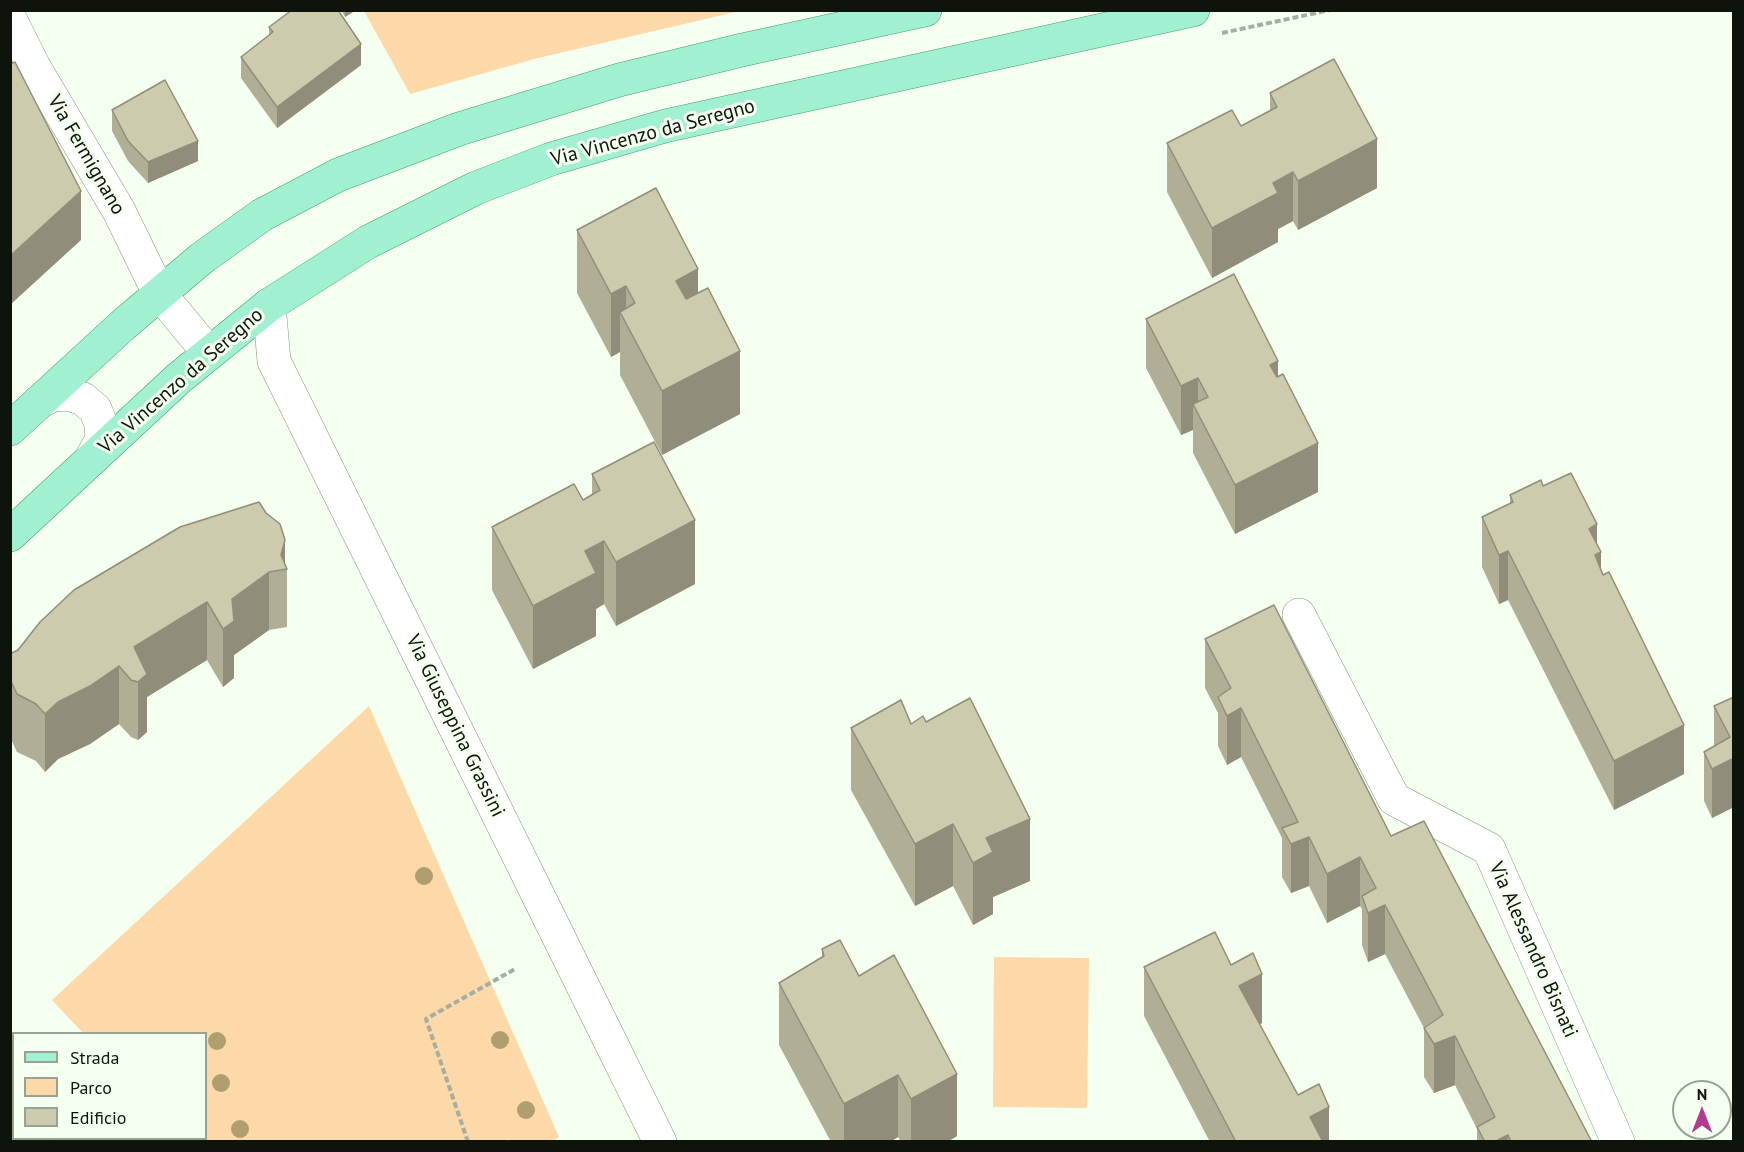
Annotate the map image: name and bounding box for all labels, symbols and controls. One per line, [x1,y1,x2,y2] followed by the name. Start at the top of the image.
[42,91,130,219] street label: Via Fermignano
[549,94,757,172] street label: Via Vincenzo da Seregno
[94,303,268,459] street label: Via Vincenzo da Seregno
[400,631,510,821] street label: Via Giuseppina Grassini
[1484,859,1582,1041] street label: Via Alessandro Bisnati
[12,1032,207,1140] legend
[70,1046,119,1069] text: Strada
[70,1076,112,1099] text: Parco
[1672,1080,1732,1140] north arrow
[1697,1084,1707,1104] text: N
[70,1106,126,1129] text: Edificio

